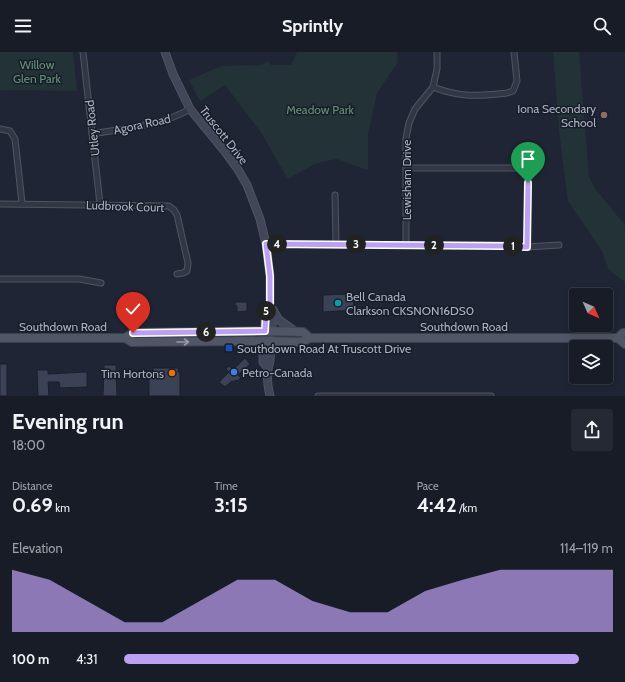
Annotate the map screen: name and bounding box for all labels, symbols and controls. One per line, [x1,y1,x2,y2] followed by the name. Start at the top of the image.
[12,15,34,37] icon: menu
[282,15,343,37] text: Sprintly
[591,15,613,37] icon: search
[13,57,62,86] park label: Willow Glen Park
[82,99,102,157] street label: Utley Road
[517,101,596,130] place label: Iona Secondary School
[286,102,354,117] park label: Meadow Park
[197,103,251,167] street label: Truscott Drive
[599,110,609,120] marker: Iona Secondary School
[112,111,172,137] street label: Agora Road
[399,140,414,220] street label: Lewisham Drive
[511,142,545,183] pin
[517,148,539,170] icon: arrive
[86,197,164,215] street label: Ludbrook Court
[267,234,287,254] pin: 4
[346,234,366,254] pin: 3
[424,235,444,255] pin: 2
[503,236,523,256] pin: 1
[274,237,280,251] text: 4
[353,237,359,251] text: 3
[431,238,437,252] text: 2
[511,239,515,253] text: 1
[569,288,613,332] north arrow
[569,288,613,384] map controls
[346,289,474,318] place label: Bell Canada Clarkson CKSNON16DS0
[116,292,150,333] pin
[122,298,144,320] icon: check
[333,298,343,308] marker: Bell Canada Clarkson CKSNON16DS0
[256,301,276,321] pin: 5
[263,304,269,318] text: 5
[19,319,107,334] street label: Southdown Road
[420,319,508,334] street label: Southdown Road
[196,322,216,342] pin: 6
[203,325,209,339] text: 6
[176,338,189,346] one-way arrow
[569,340,613,384] button: layers
[237,341,411,356] place label: Southdown Road At Truscott Drive
[224,343,234,353] marker: Southdown Road At Truscott Drive
[242,365,313,380] place label: Petro-Canada
[101,366,164,381] place label: Tim Hortons
[229,367,239,377] marker: Petro-Canada
[167,368,177,378] marker: Tim Hortons
[12,408,124,435] text: Evening run
[571,409,613,451] button: share
[12,437,45,453] text: 18:00
[12,479,53,493] text: Distance
[214,479,238,493] text: Time
[417,479,439,493] text: Pace
[12,493,53,517] text: 0.69
[214,493,248,517] text: 3:15
[417,493,457,517] text: 4:42
[53,501,70,515] text: km
[457,501,477,515] text: /km
[12,540,63,556] text: Elevation
[560,540,613,556] text: 114–119 m
[12,651,49,667] text: 100 m
[76,651,98,667] text: 4:31

